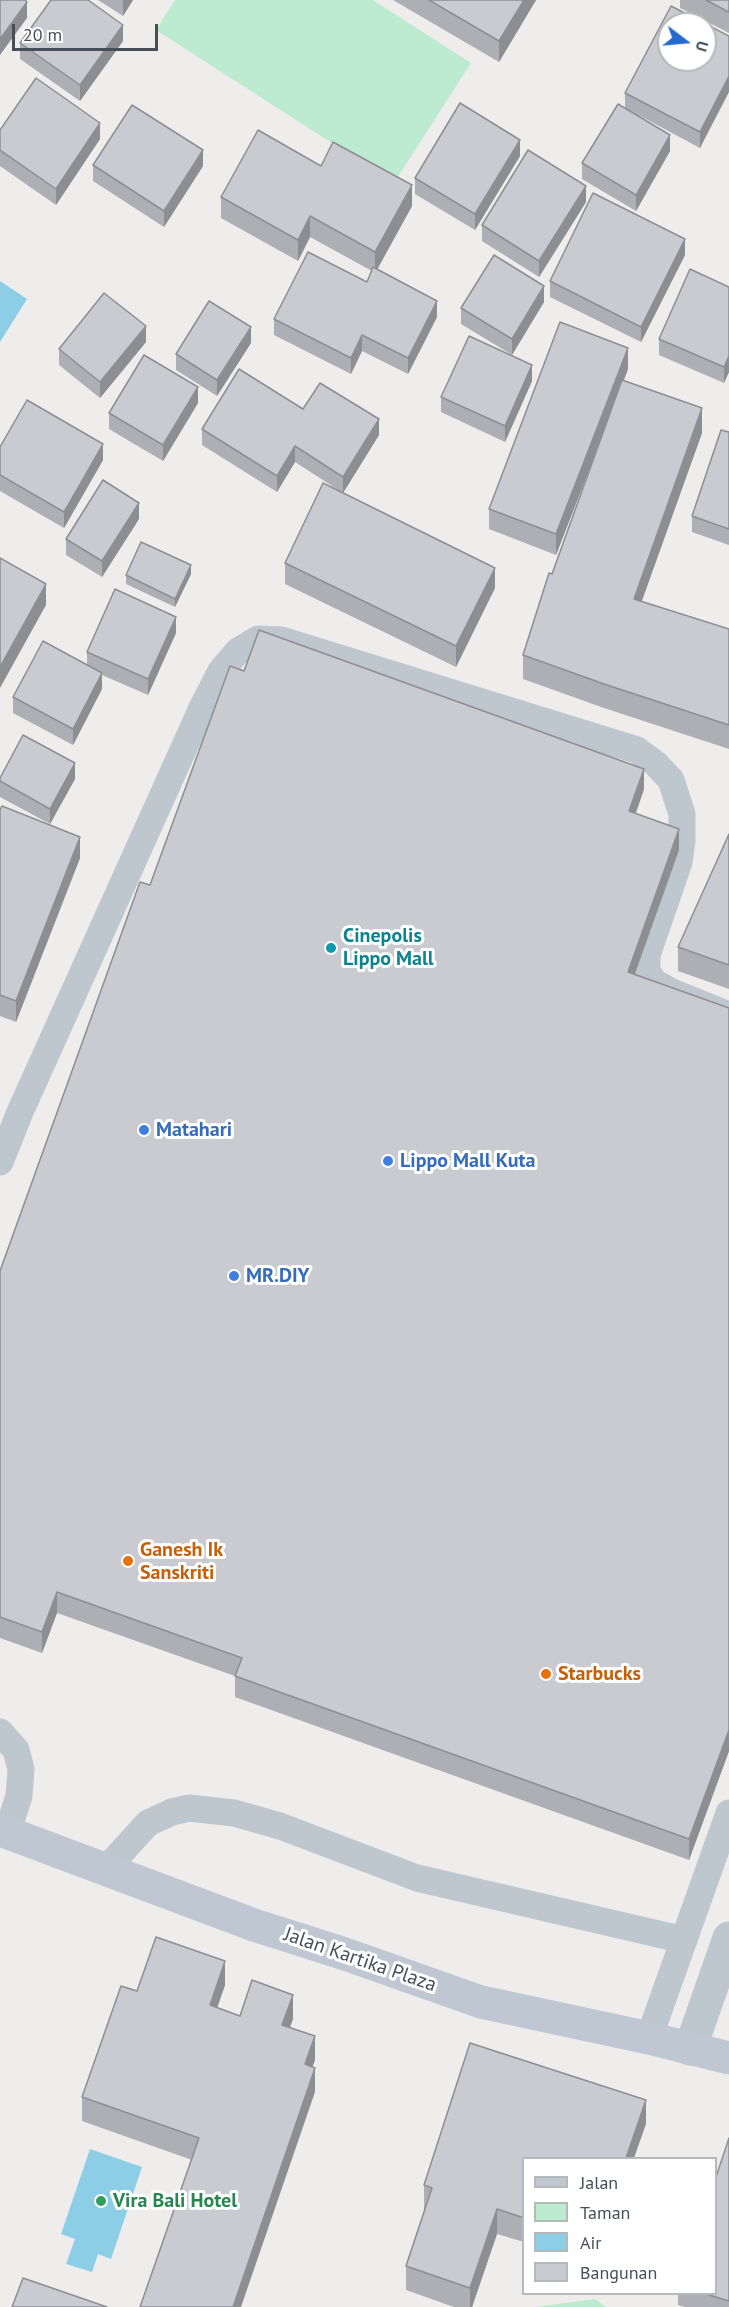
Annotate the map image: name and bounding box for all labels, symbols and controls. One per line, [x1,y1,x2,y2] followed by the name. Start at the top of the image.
[15,12,160,50] scale bar
[657,12,717,72] north arrow
[23,23,62,46] text: 20 m
[691,39,713,54] text: U
[343,924,434,971] place label: Cinepolis Lippo Mall
[324,941,338,955] marker: Cinepolis Lippo Mall
[156,1118,232,1142] place label: Matahari
[137,1123,151,1137] marker: Matahari
[400,1149,535,1173] place label: Lippo Mall Kuta
[381,1154,395,1168] marker: Lippo Mall Kuta
[246,1264,309,1288] place label: MR.DIY
[227,1269,241,1283] marker: MR.DIY
[140,1538,223,1585] place label: Ganesh Ik Sanskriti
[121,1554,135,1568] marker: Ganesh Ik Sanskriti
[558,1662,641,1686] place label: Starbucks
[539,1667,553,1681] marker: Starbucks
[281,1923,439,1997] street label: Jalan Kartika Plaza
[522,2157,717,2295] legend
[580,2171,618,2194] text: Jalan
[113,2189,237,2213] place label: Vira Bali Hotel
[94,2194,108,2208] marker: Vira Bali Hotel
[580,2201,630,2224] text: Taman
[580,2231,601,2254] text: Air
[580,2261,657,2284] text: Bangunan

